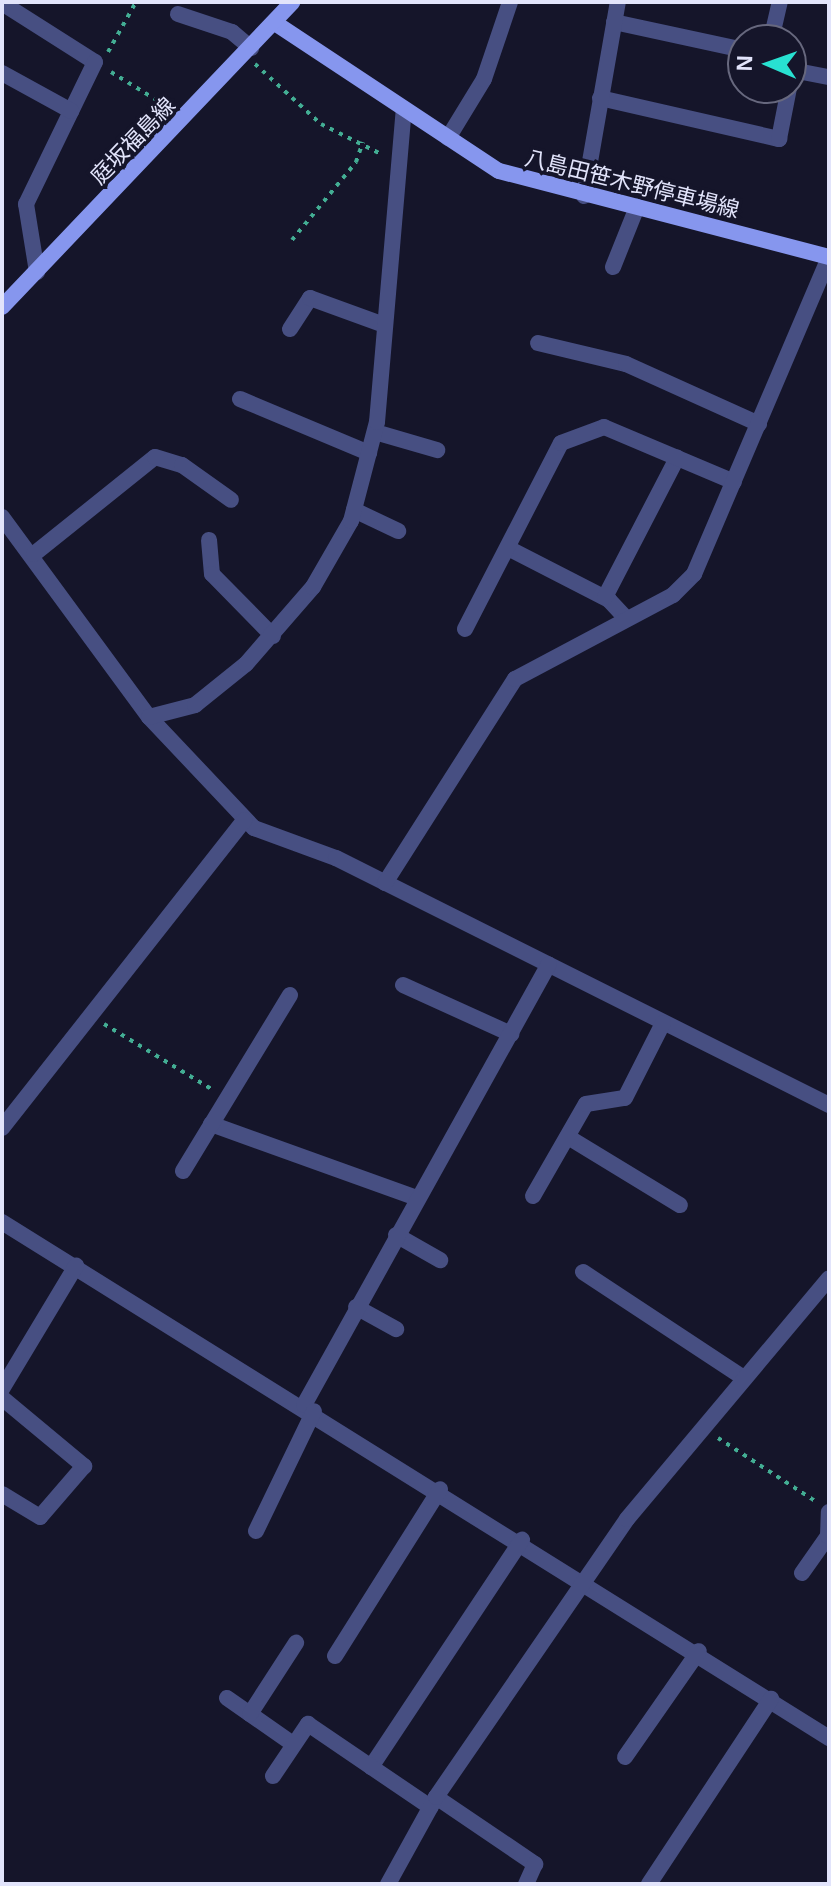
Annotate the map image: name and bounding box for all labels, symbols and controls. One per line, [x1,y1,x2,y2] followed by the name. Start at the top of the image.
[727,24,807,104] north arrow
[732,55,757,72] text: N
[85,92,181,190] street label: 庭坂福島線
[522,145,742,223] street label: 八島田笹木野停車場線

